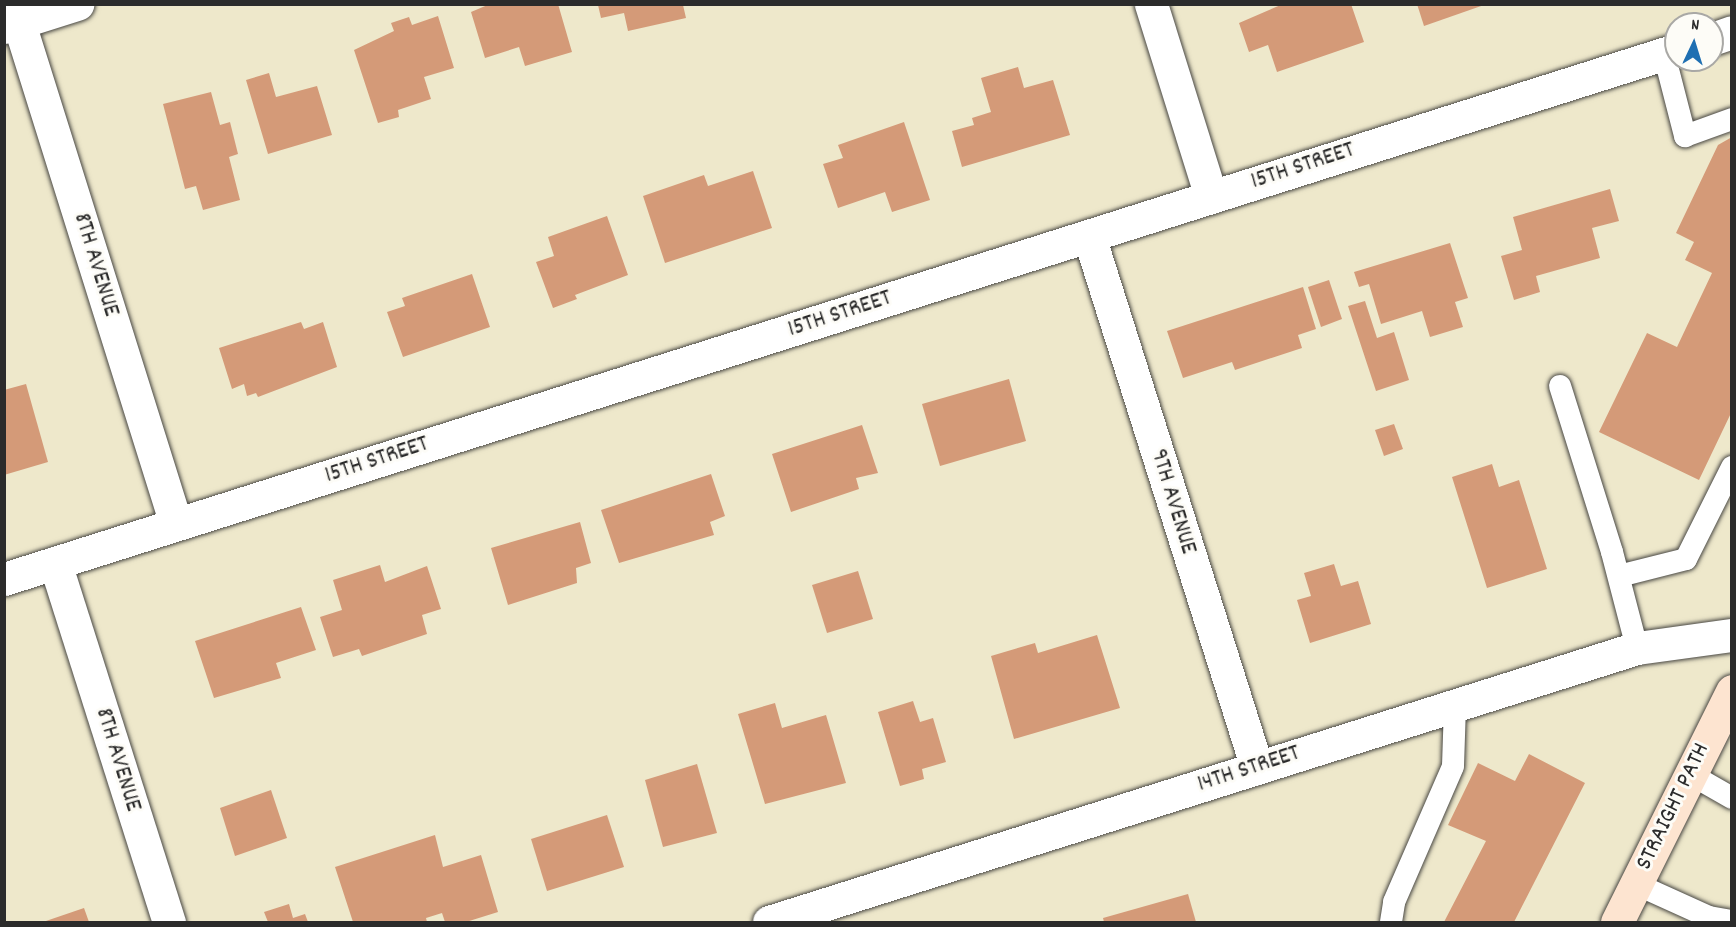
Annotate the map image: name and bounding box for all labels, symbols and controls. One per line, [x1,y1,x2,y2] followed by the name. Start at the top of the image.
[1664,12,1724,72] north arrow
[1690,14,1700,37] text: N
[1248,137,1358,197] street label: 15TH STREET
[66,210,124,320] street label: 8TH AVENUE
[785,285,895,345] street label: 15TH STREET
[322,431,432,491] street label: 15TH STREET
[1142,446,1202,558] street label: 9TH AVENUE
[88,705,146,815] street label: 8TH AVENUE
[1631,739,1717,875] street label: STRAIGHT PATH
[1194,740,1304,800] street label: 14TH STREET

